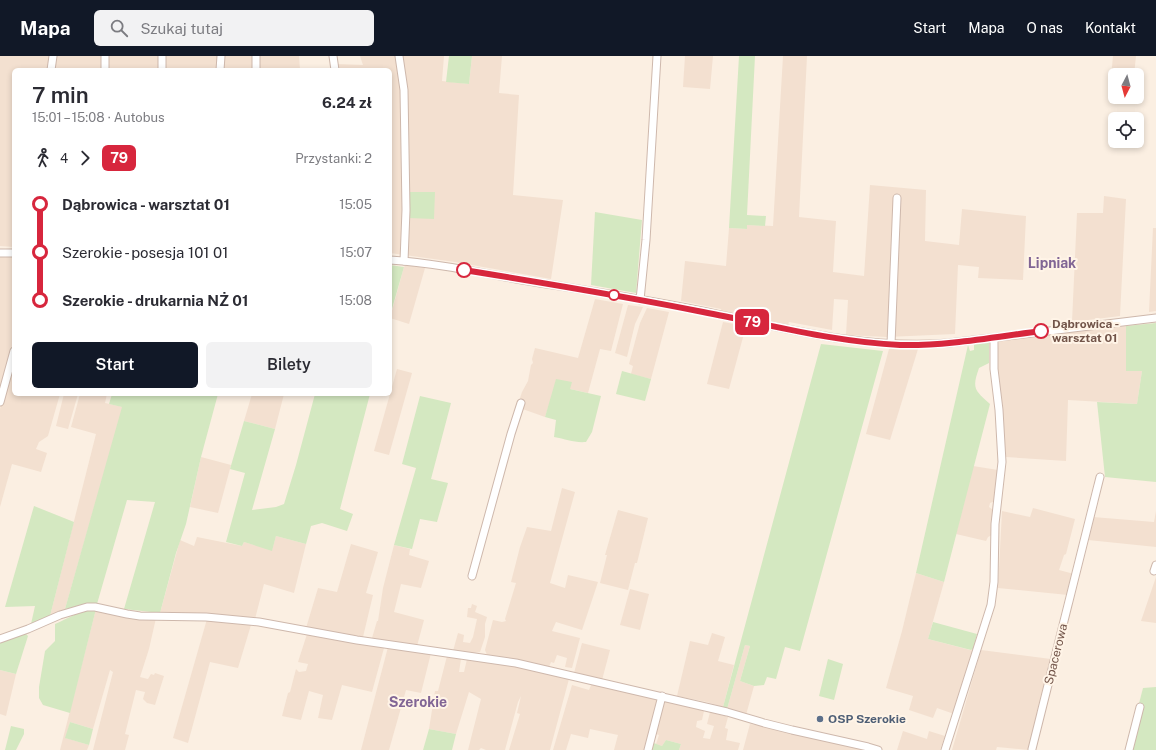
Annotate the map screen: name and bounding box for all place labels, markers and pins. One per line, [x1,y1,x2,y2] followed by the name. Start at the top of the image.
[456,262,472,278] unlabelled marker
[608,289,620,301] unlabelled marker
[1052,317,1119,345] place label: Dąbrowica - warsztat 01
[1033,323,1049,339] marker: Dąbrowica - warsztat 01
[828,712,906,726] place label: OSP Szerokie
[815,714,825,724] marker: OSP Szerokie

